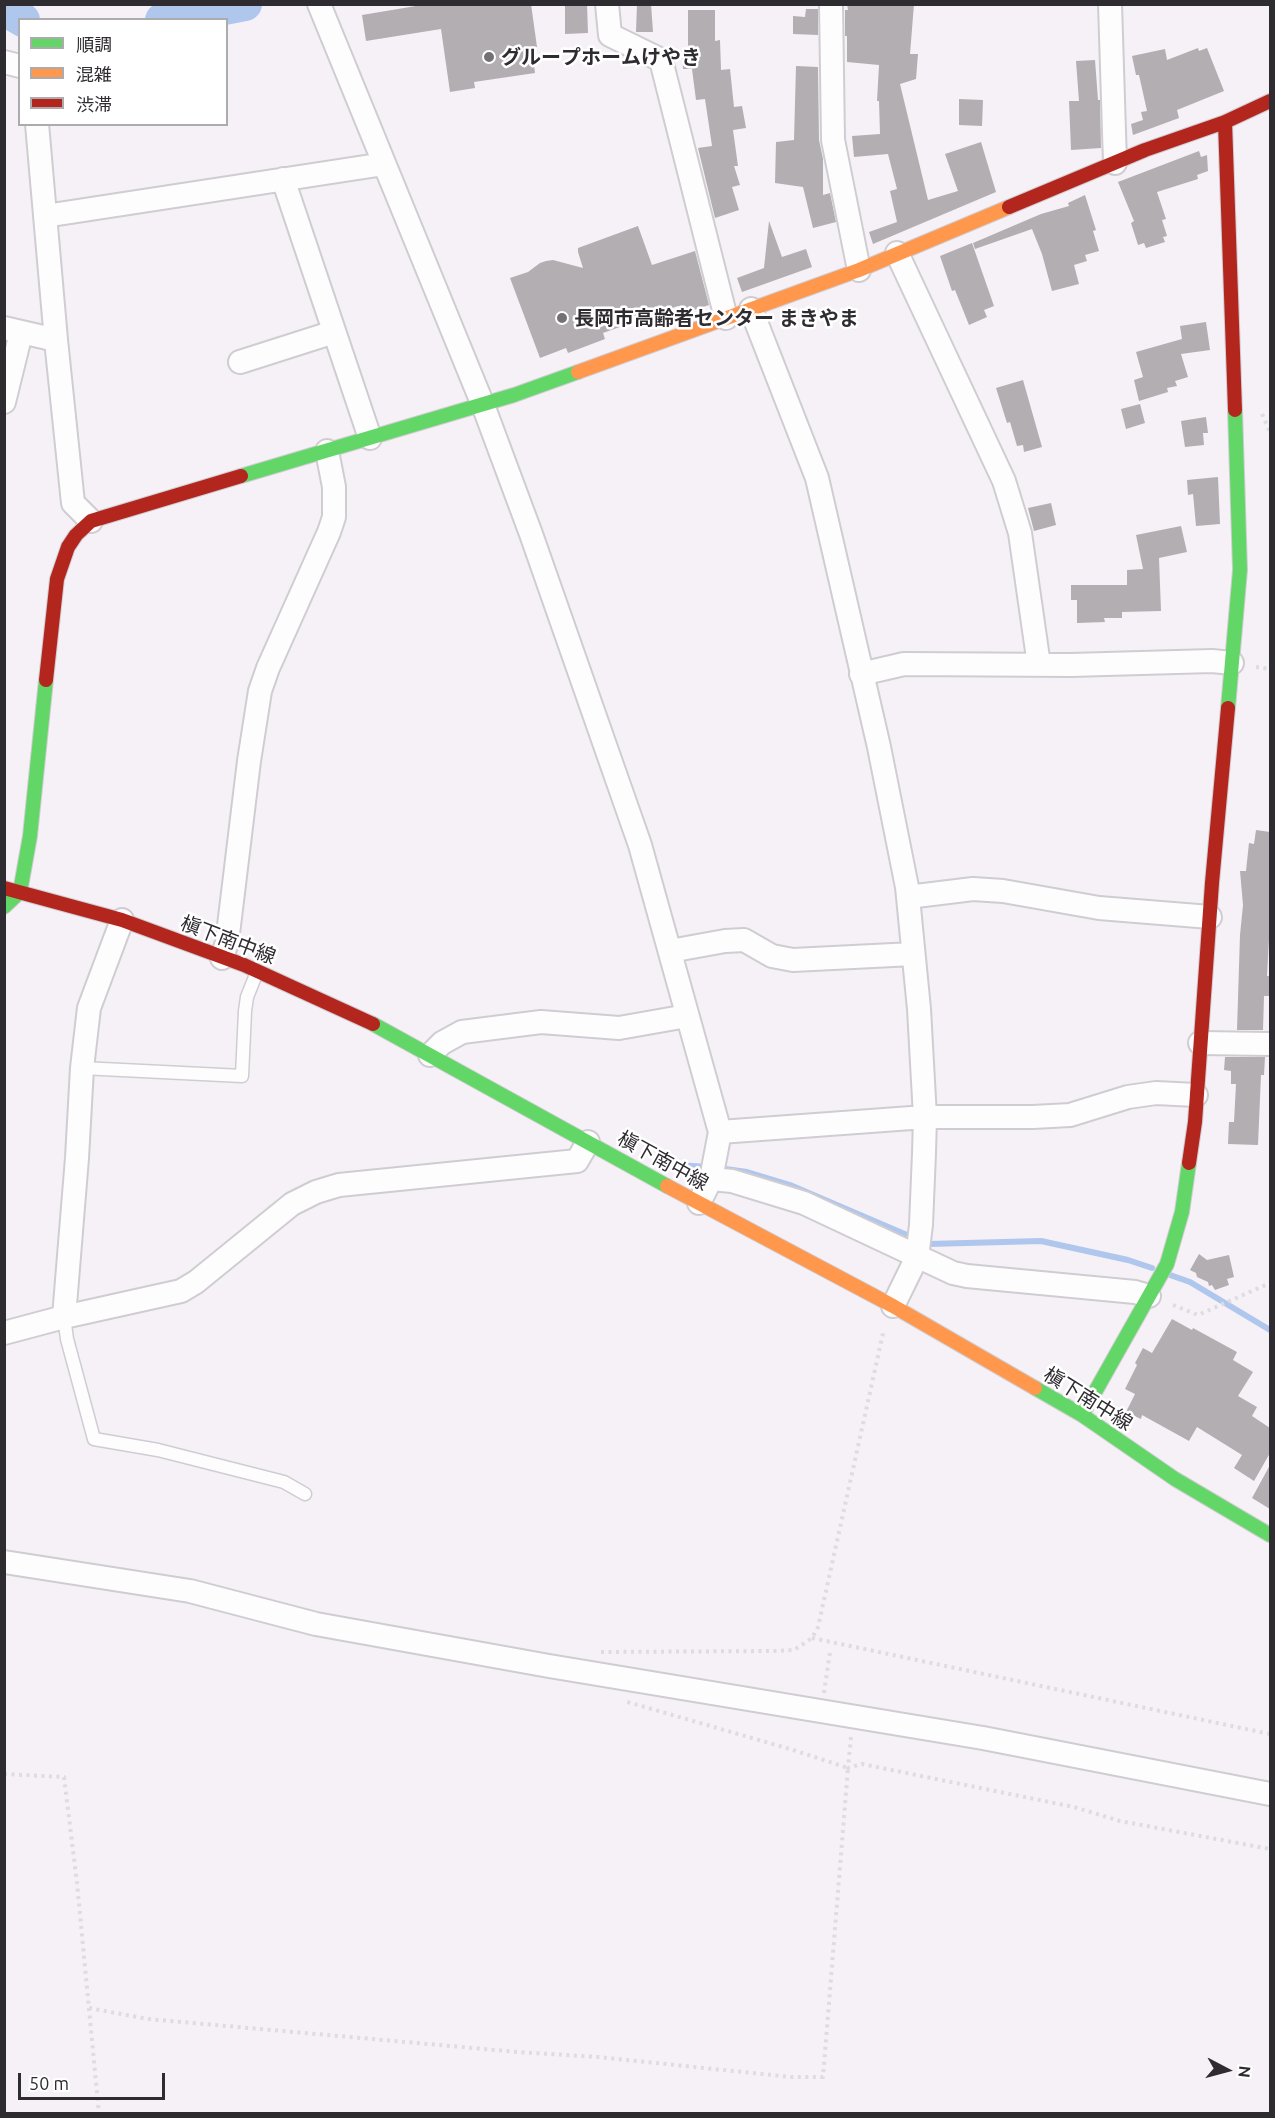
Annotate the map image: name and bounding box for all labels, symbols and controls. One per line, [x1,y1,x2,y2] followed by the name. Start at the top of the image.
[18,18,228,126] legend
[76,34,112,54] text: 順調
[501,45,701,69] place label: グループホームけやき
[482,50,496,64] marker: グループホームけやき
[76,64,112,84] text: 混雑
[76,94,112,114] text: 渋滞
[574,306,859,330] place label: 長岡市高齢者センター まきやま
[555,311,569,325] marker: 長岡市高齢者センター まきやま
[177,911,279,969] street label: 槇下南中線
[613,1126,713,1196] street label: 槇下南中線
[1039,1362,1137,1436] street label: 槇下南中線
[1197,2040,1257,2100] north arrow
[21,2061,168,2099] scale bar
[1235,2065,1254,2079] text: N
[29,2073,69,2093] text: 50 m

